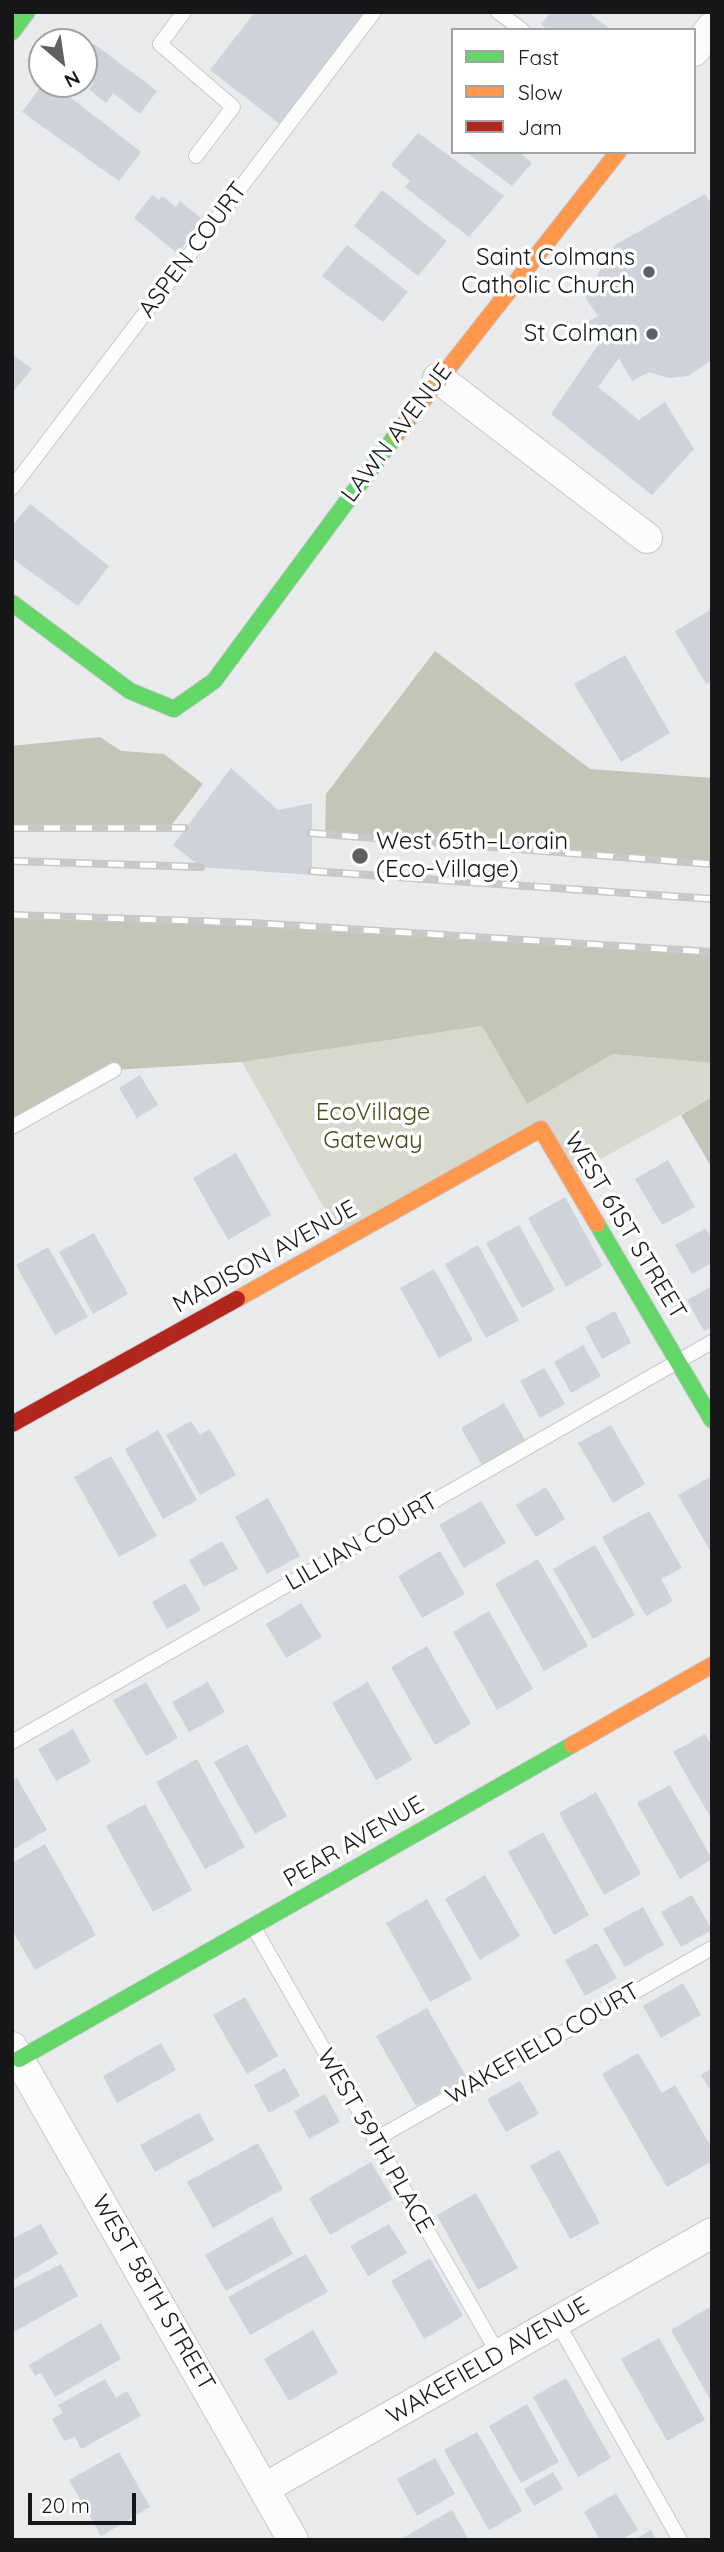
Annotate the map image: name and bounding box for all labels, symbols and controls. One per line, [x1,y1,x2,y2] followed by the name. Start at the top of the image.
[28,28,98,98] north arrow
[451,28,696,154] legend
[518,44,559,70] text: Fast
[60,66,84,93] text: N
[518,79,563,105] text: Slow
[518,114,562,140] text: Jam
[133,177,253,323] street label: ASPEN COURT
[461,244,635,300] place label: Saint Colmans Catholic Church
[641,264,657,280] marker: Saint Colmans Catholic Church
[524,320,638,348] place label: St Colman
[644,326,660,342] marker: St Colman
[336,358,458,508] street label: LAWN AVENUE
[376,828,568,884] place label: West 65th–Lorain (Eco-Village)
[350,846,370,866] marker: West 65th–Lorain (Eco-Village)
[316,1099,430,1155] park label: EcoVillage Gateway
[558,1127,692,1325] street label: WEST 61ST STREET
[168,1195,362,1319] street label: MADISON AVENUE
[281,1487,443,1597] street label: LILLIAN COURT
[279,1790,429,1894] street label: PEAR AVENUE
[441,1977,645,2111] street label: WAKEFIELD COURT
[311,2044,439,2238] street label: WEST 59TH PLACE
[85,2190,221,2396] street label: WEST 58TH STREET
[382,2291,594,2431] street label: WAKEFIELD AVENUE
[32,2478,140,2522] scale bar
[41,2492,90,2518] text: 20 m

